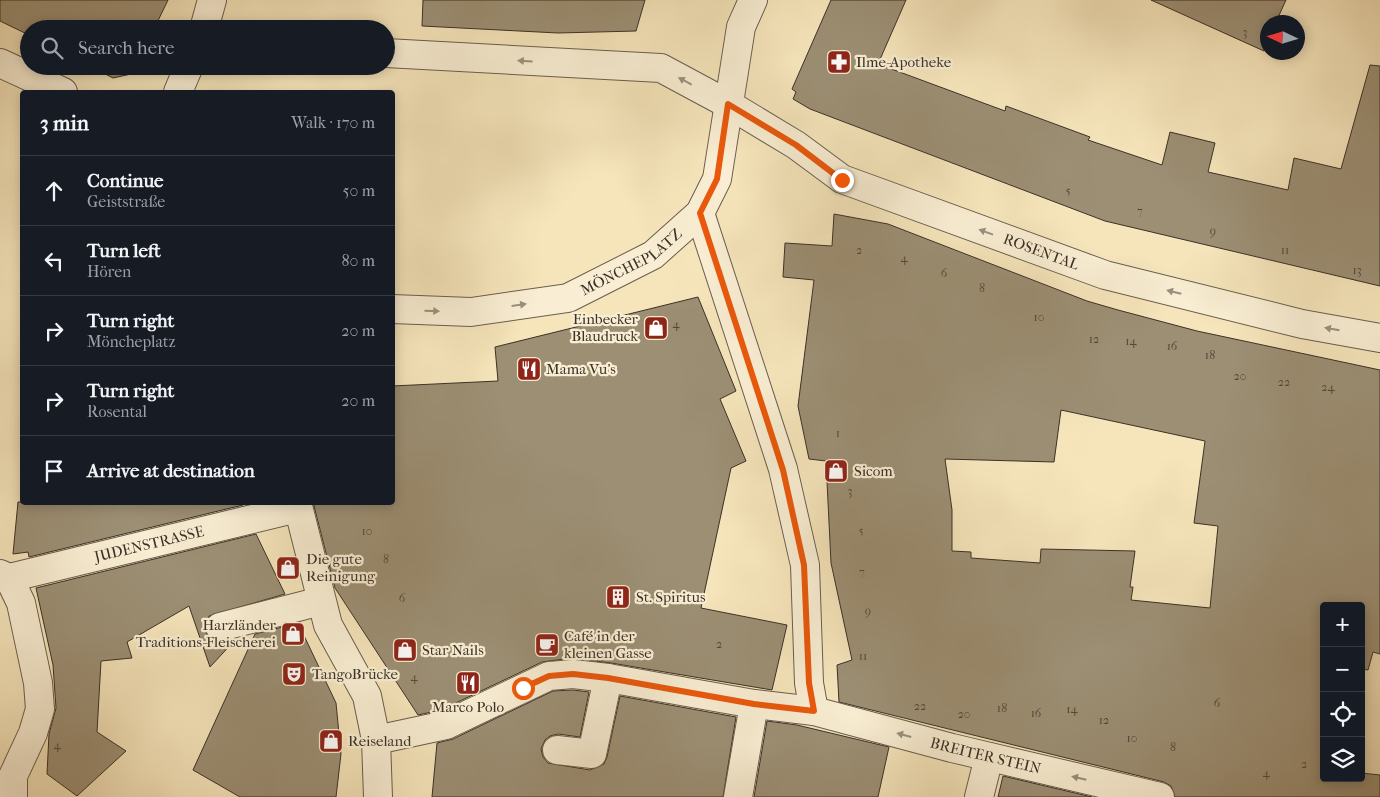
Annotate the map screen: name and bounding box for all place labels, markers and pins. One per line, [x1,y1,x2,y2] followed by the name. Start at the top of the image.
[826,49,852,75] pharmacy icon: Ilme-Apotheke
[856,53,952,71] place label: Ilme-Apotheke
[571,310,639,345] place label: Einbecker Blaudruck
[643,315,669,341] shop icon: Einbecker Blaudruck
[516,356,542,382] restaurant icon: Mama Vu's
[546,360,616,378] place label: Mama Vu's
[823,458,849,484] shop icon: Sicom
[854,462,893,480] place label: Sicom
[306,550,376,585] place label: Die gute Reinigung
[275,555,301,581] shop icon: Die gute Reinigung
[605,584,631,610] building icon: St. Spiritus
[636,588,706,606] place label: St. Spiritus
[136,616,277,651] place label: Harzländer Traditions-Fleischerei
[280,621,306,647] shop icon: Harzländer Traditions-Fleischerei
[564,627,652,662] place label: Café in der kleinen Gasse
[534,632,560,658] cafe icon: Café in der kleinen Gasse
[392,637,418,663] shop icon: Star Nails
[422,641,484,659] place label: Star Nails
[281,661,307,687] theatre icon: TangoBrücke
[312,665,399,683] place label: TangoBrücke
[455,670,481,696] restaurant icon: Marco Polo
[432,698,505,716] place label: Marco Polo
[318,728,344,754] shop icon: Reiseland
[348,732,412,750] place label: Reiseland

